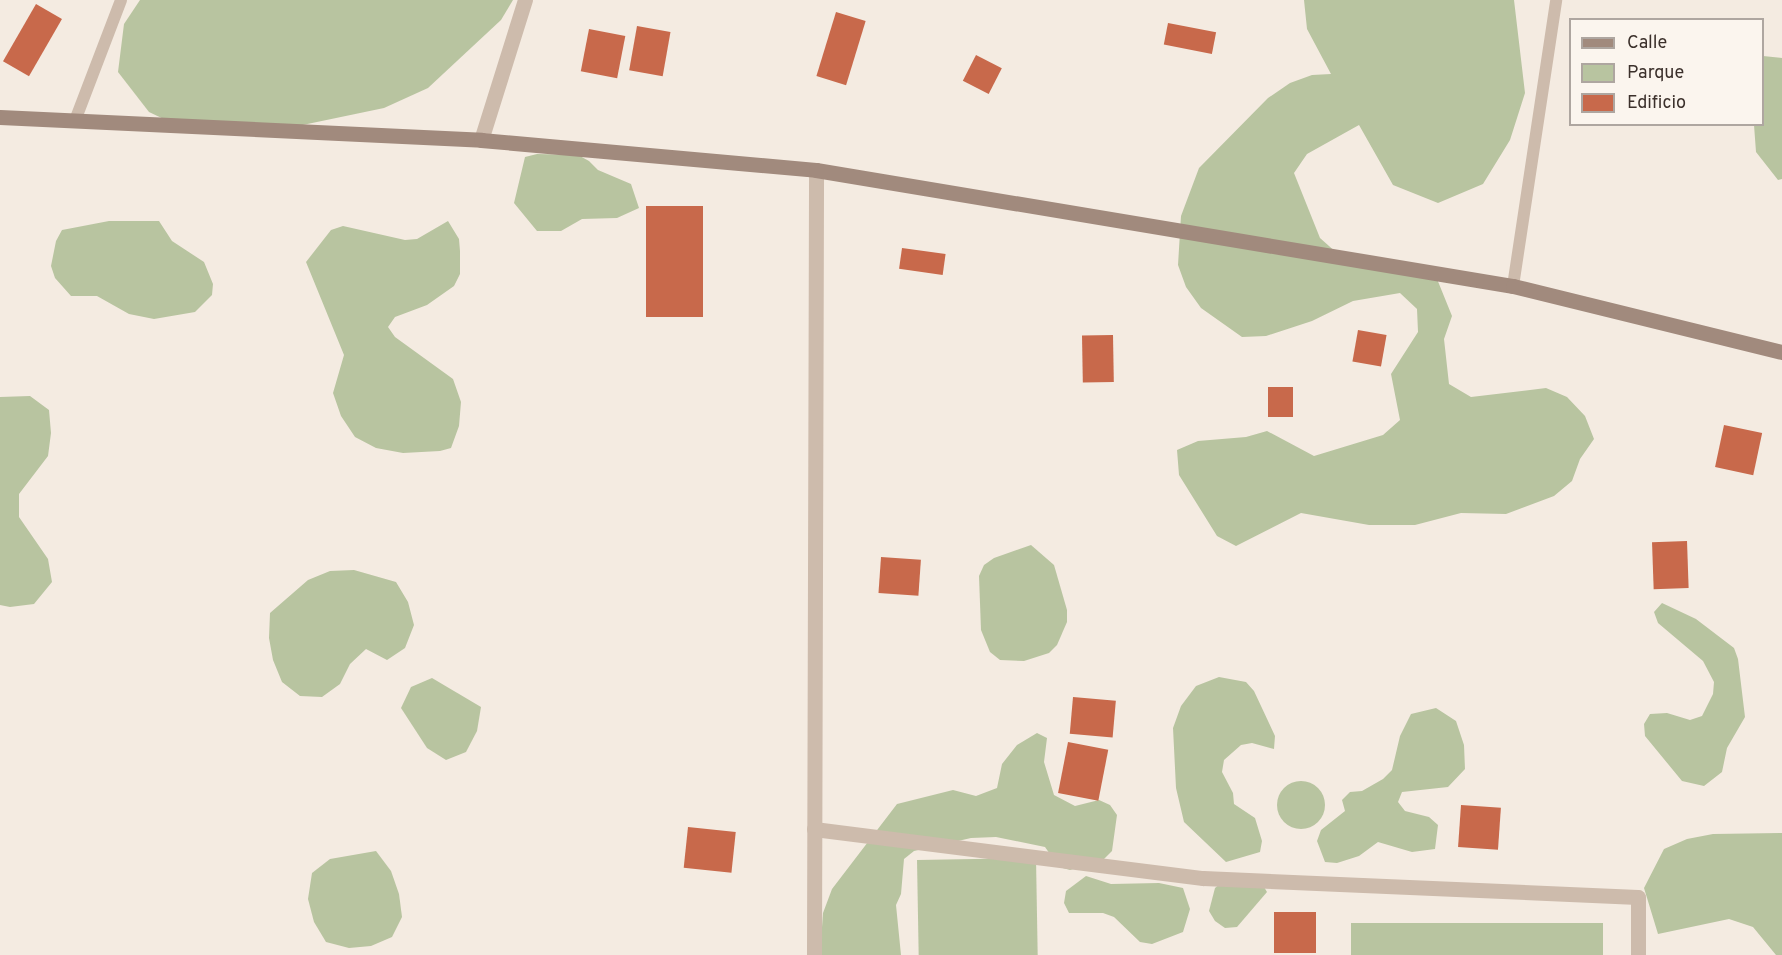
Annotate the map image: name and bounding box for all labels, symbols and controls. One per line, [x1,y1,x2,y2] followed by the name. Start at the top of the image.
[1569,18,1764,126] legend
[1627,32,1667,55] text: Calle
[1627,62,1684,85] text: Parque
[1627,92,1686,115] text: Edificio

